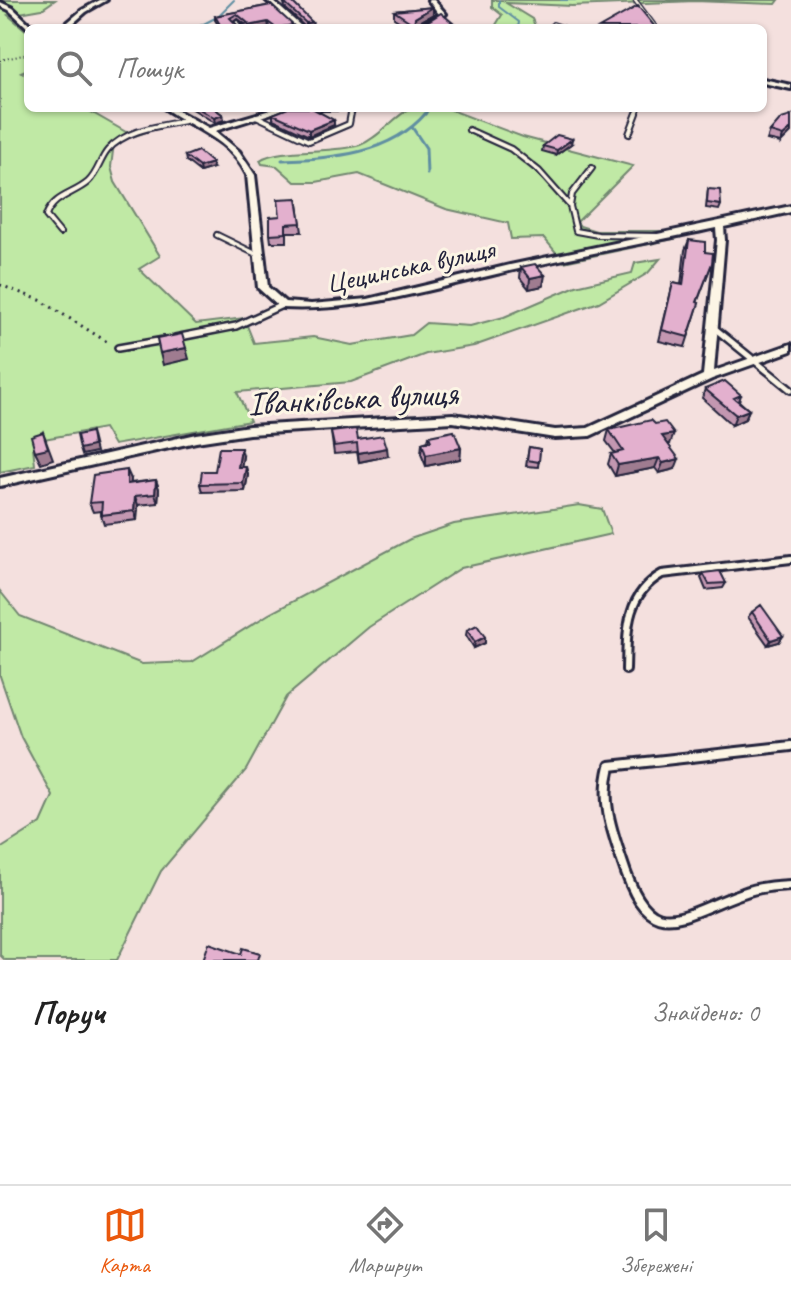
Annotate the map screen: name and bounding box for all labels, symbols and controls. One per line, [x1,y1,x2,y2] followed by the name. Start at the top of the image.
[24,24,767,112] search box
[52,46,96,90] icon: search
[116,49,183,87] text: Пошук
[323,231,500,301] street label: Цецинська вулиця
[247,371,461,425] street label: Іванківська вулиця
[32,991,105,1034] text: Поруч
[652,996,759,1029] text: Знайдено: 0
[99,1203,150,1279] tab: Карта
[349,1203,421,1279] tab: Маршрут
[620,1203,692,1279] tab: Збережені

